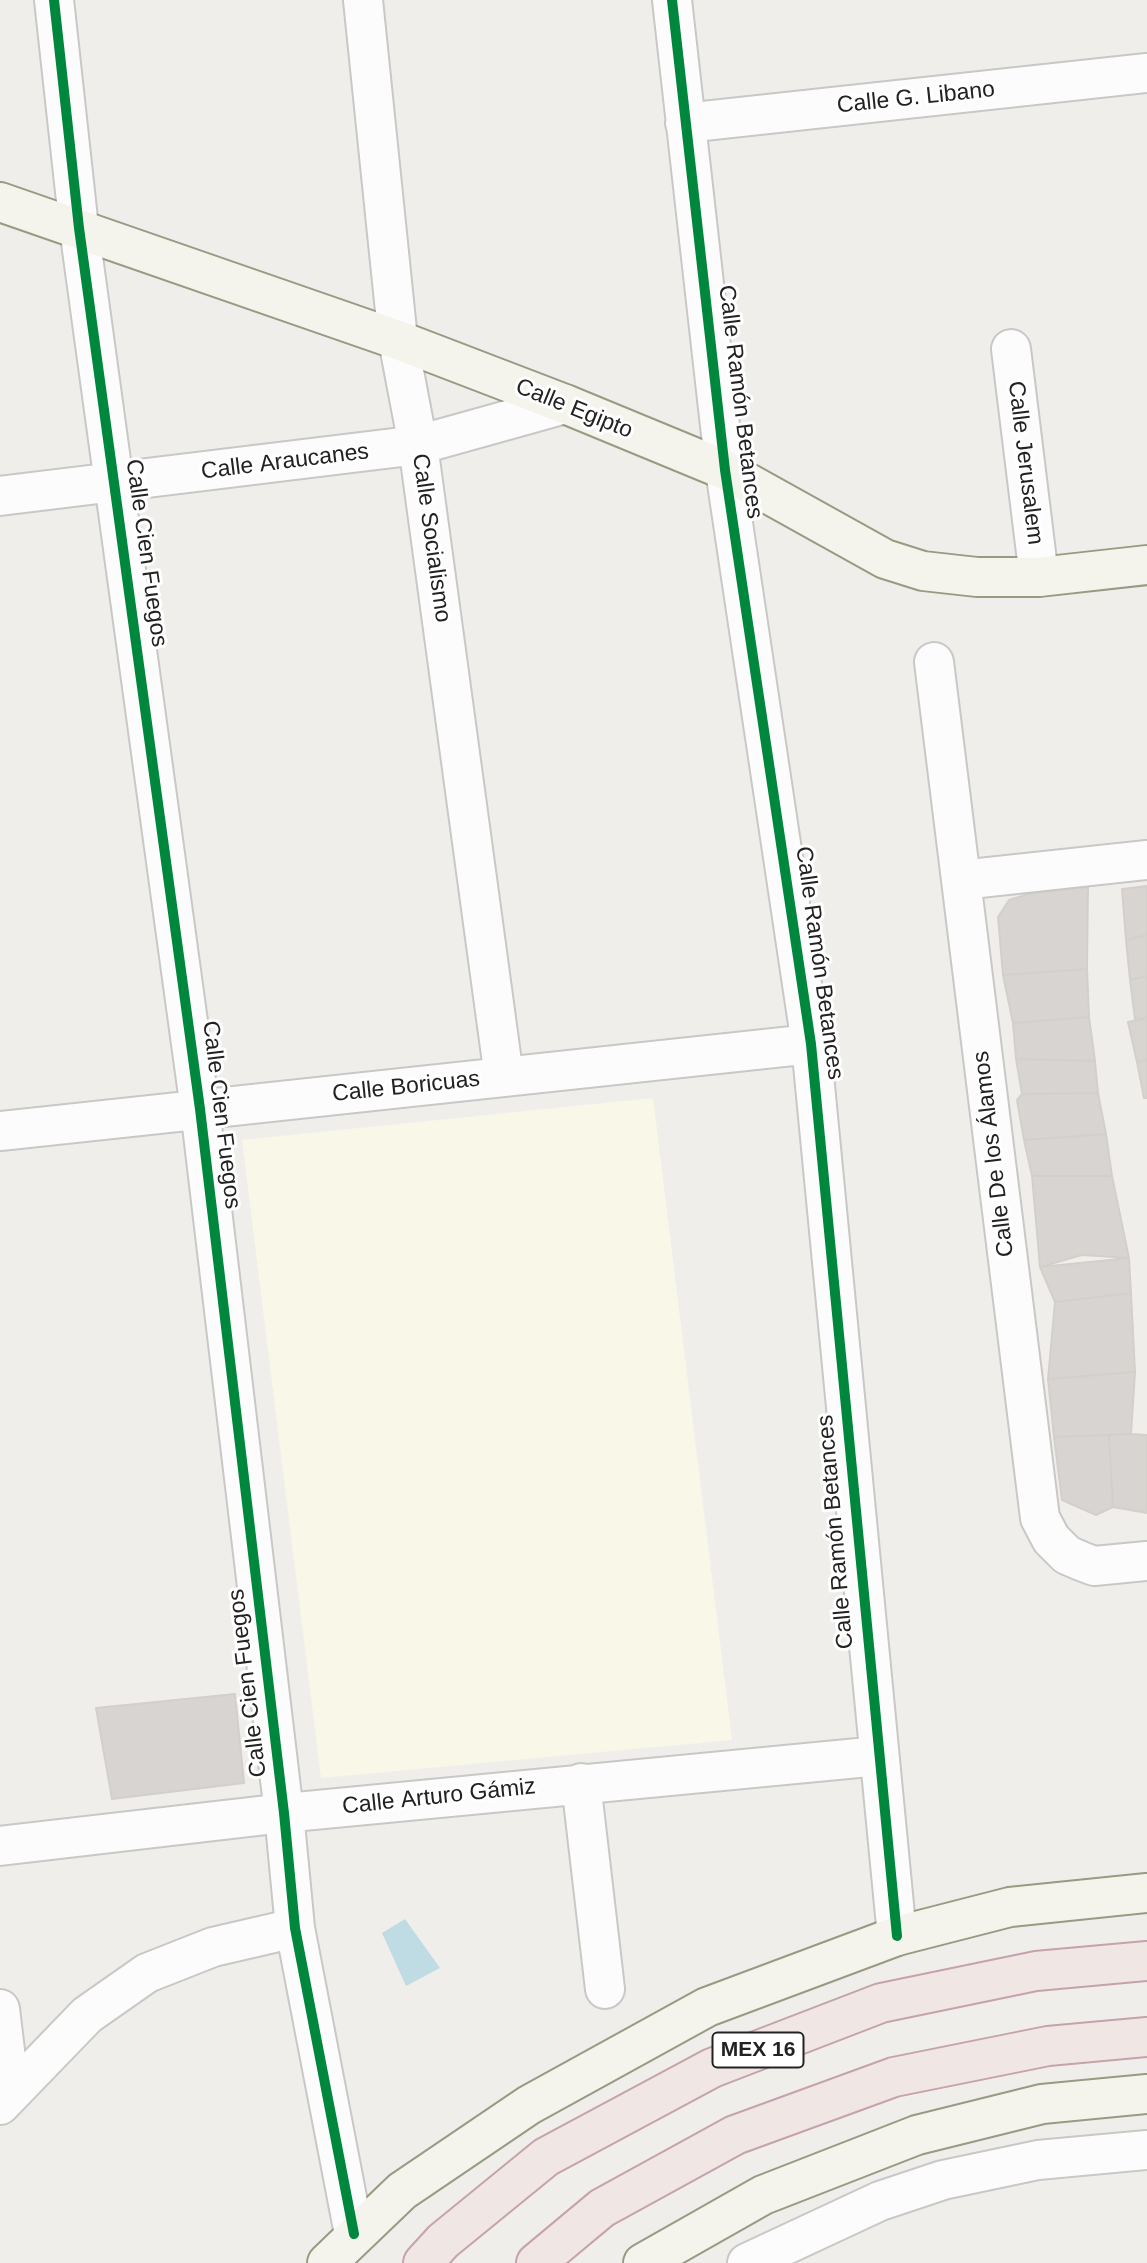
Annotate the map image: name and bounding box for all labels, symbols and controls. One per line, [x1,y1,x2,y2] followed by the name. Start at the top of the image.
[836,76,996,120] street label: Calle G. Libano
[712,284,768,520] street label: Calle Ramón Betances
[511,373,637,445] street label: Calle Egipto
[1001,379,1049,547] street label: Calle Jerusalem
[200,438,370,486] street label: Calle Araucanes
[406,452,456,624] street label: Calle Socialismo
[119,457,173,649] street label: Calle Cien Fuegos
[789,845,849,1081] street label: Calle Ramón Betances
[196,1019,246,1211] street label: Calle Cien Fuegos
[968,1050,1020,1258] street label: Calle De los Álamos
[331,1066,481,1108] street label: Calle Boricuas
[812,1414,860,1650] street label: Calle Ramón Betances
[223,1587,273,1779] street label: Calle Cien Fuegos
[341,1773,537,1821] street label: Calle Arturo Gámiz
[712,2032,804,2068] road number: MEX 16

